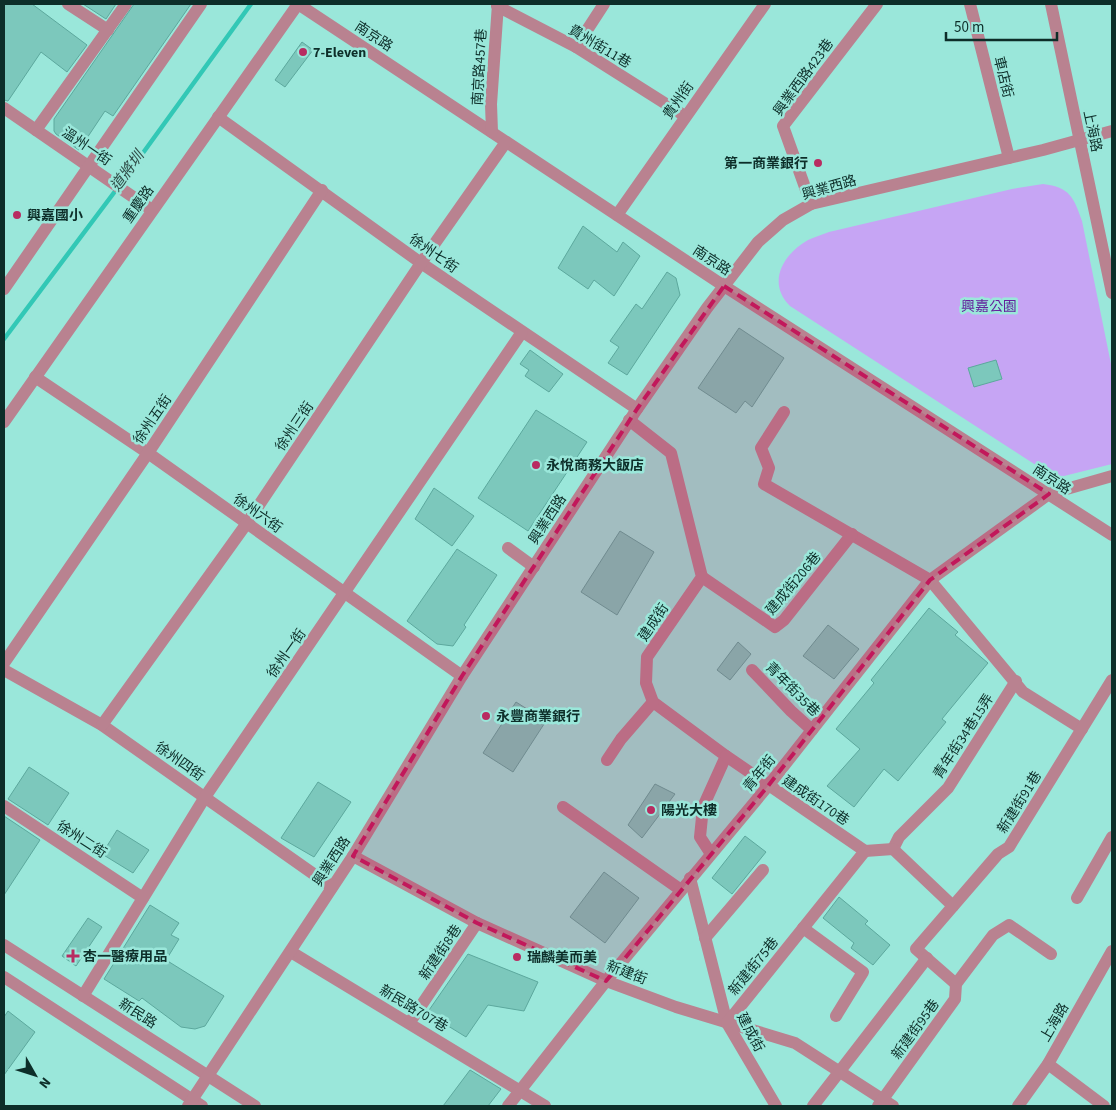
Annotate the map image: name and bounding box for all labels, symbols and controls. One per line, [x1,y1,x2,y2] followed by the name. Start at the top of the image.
[946,10,1057,42] scale bar
[350,17,397,57] street label: 南京路
[954,17,984,38] text: 50 m
[564,20,635,73] street label: 貴州街11巷
[468,28,492,106] street label: 南京路457巷
[769,35,839,120] street label: 興業西路423巷
[313,43,366,63] place label: 7-Eleven
[297,46,309,58] marker: 7-Eleven
[988,54,1018,100] street label: 車店街
[659,78,699,124] street label: 貴州街
[1078,109,1106,154] street label: 上海路
[58,123,115,171] street label: 溫州一街
[106,145,150,196] water label: 道將圳
[724,154,808,174] place label: 第一商業銀行
[812,157,824,169] marker: 第一商業銀行
[800,171,859,205] street label: 興業西路
[119,182,159,228] street label: 重慶路
[27,206,83,226] place label: 興嘉國小
[11,209,23,221] marker: 興嘉國小
[405,230,462,278] street label: 徐州七街
[688,241,735,281] street label: 南京路
[961,297,1017,317] park label: 興嘉公園
[129,391,177,448] street label: 徐州五街
[271,398,319,455] street label: 徐州三街
[546,456,644,476] place label: 永悅商務大飯店
[530,459,542,471] marker: 永悅商務大飯店
[1028,460,1075,500] street label: 南京路
[229,490,286,538] street label: 徐州六街
[524,491,571,548] street label: 興業西路
[761,548,826,620] street label: 建成街206巷
[634,600,674,646] street label: 建成街
[263,625,311,682] street label: 徐州一街
[761,658,824,721] street label: 青年街35巷
[929,690,999,783] street label: 青年街34巷15弄
[496,707,580,727] place label: 永豐商業銀行
[480,710,492,722] marker: 永豐商業銀行
[151,738,208,786] street label: 徐州四街
[739,751,781,796] street label: 青年街
[993,768,1047,837] street label: 新建街91巷
[778,771,853,831] street label: 建成街170巷
[661,801,717,821] place label: 陽光大樓
[645,804,657,816] marker: 陽光大樓
[53,816,110,863] street label: 徐州二街
[308,833,355,890] street label: 興業西路
[415,921,467,984] street label: 新建街8巷
[724,933,784,1000] street label: 新建街75巷
[83,947,167,967] place label: 杏一醫療用品
[527,948,597,968] place label: 瑞麟美而美
[67,950,79,962] marker: 杏一醫療用品
[511,951,523,963] marker: 瑞麟美而美
[603,956,650,990] street label: 新建街
[375,980,452,1037] street label: 新民路707巷
[114,994,161,1034] street label: 新民路
[887,995,944,1064] street label: 新建街95巷
[1036,999,1074,1046] street label: 上海路
[731,1009,769,1056] street label: 建成街
[10,1050,60,1100] north arrow
[34,1073,55,1092] text: N

